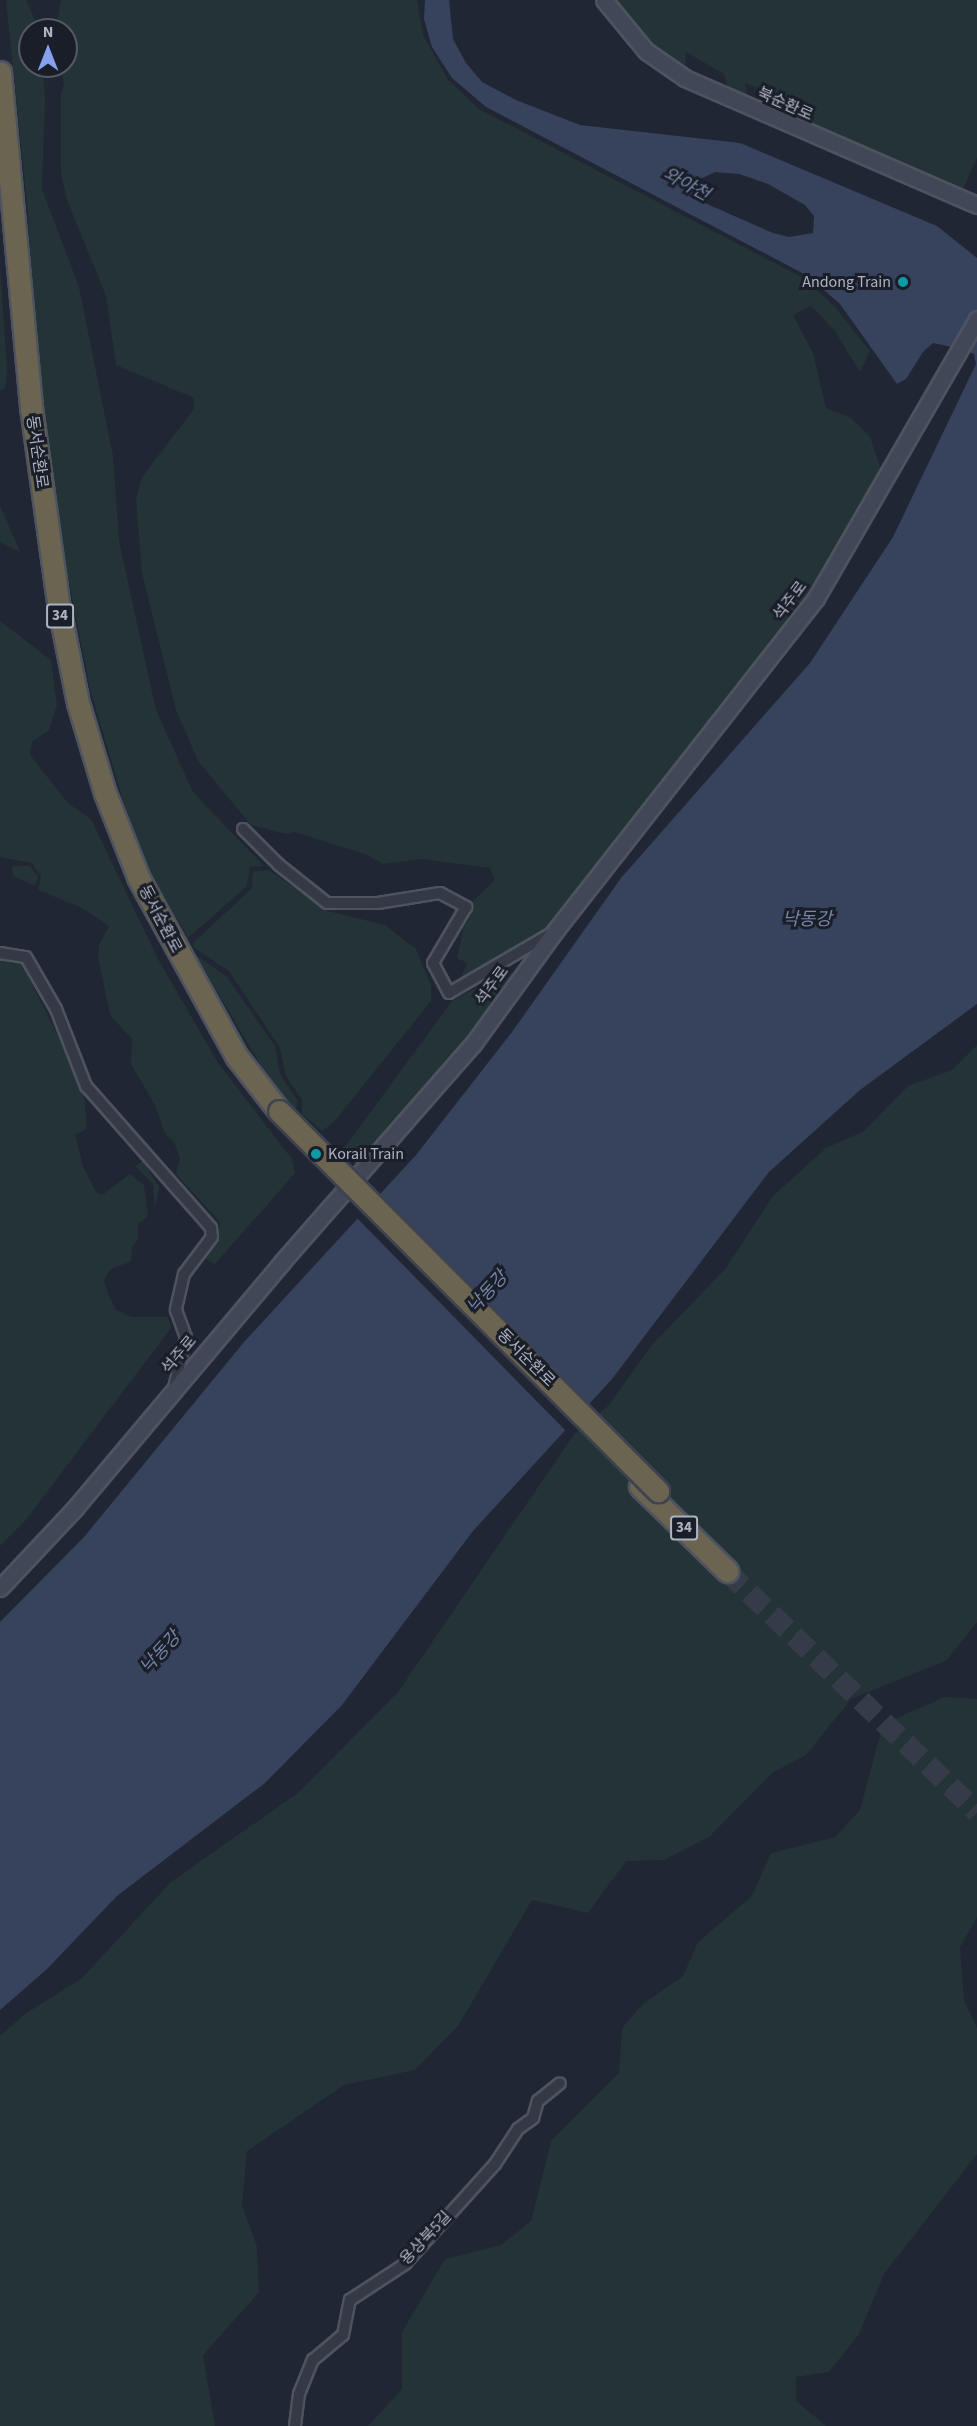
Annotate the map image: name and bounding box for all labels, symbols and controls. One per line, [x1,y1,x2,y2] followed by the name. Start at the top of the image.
[18,18,78,78] north arrow
[43,21,53,43] text: N
[754,83,816,125] street label: 북순환로
[659,164,713,206] water label: 와야천
[802,272,891,292] place label: Andong Train
[896,275,910,289] marker: Andong Train
[22,414,52,490] street label: 동서순환로
[769,578,811,624] street label: 석주로
[45,604,75,628] road number: 34
[134,882,186,956] street label: 동서순환로
[782,909,832,931] water label: 낙동강
[471,962,513,1010] street label: 석주로
[328,1144,404,1164] place label: Korail Train
[309,1147,323,1161] marker: Korail Train
[463,1267,513,1319] water label: 낙동강
[493,1325,559,1391] street label: 동서순환로
[157,1332,201,1378] street label: 석주로
[669,1516,699,1540] road number: 34
[136,1627,186,1679] water label: 낙동강
[396,2207,456,2269] street label: 용상북5길

